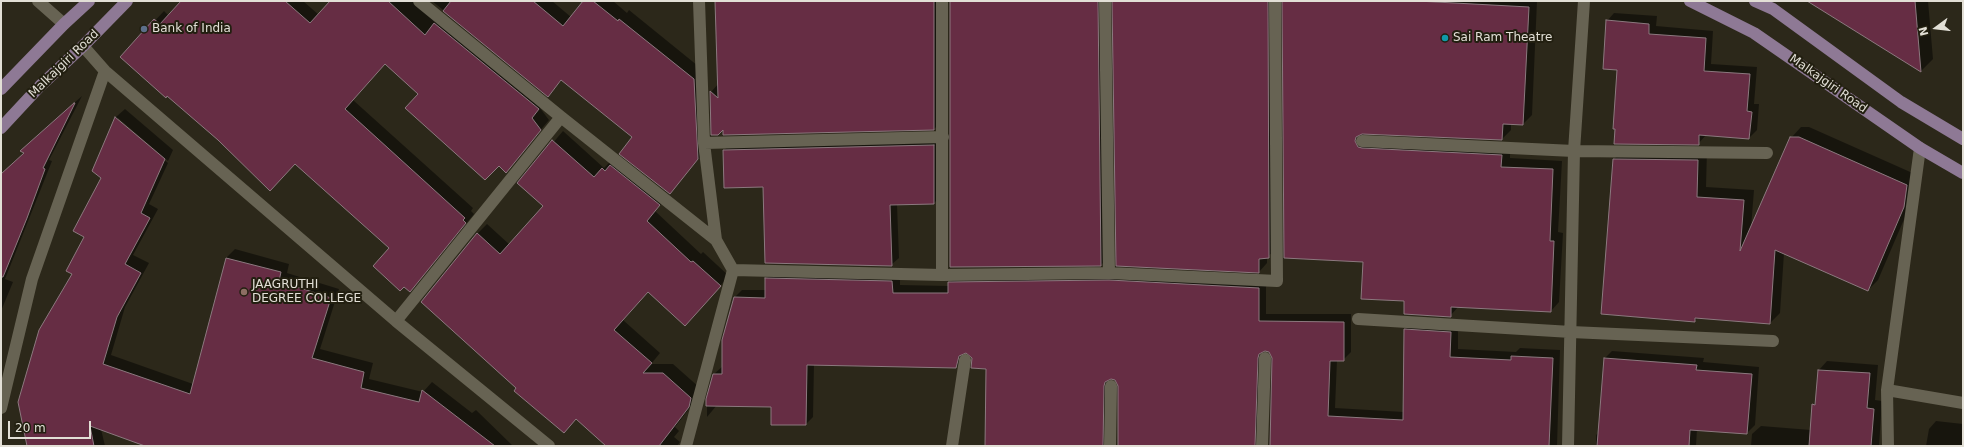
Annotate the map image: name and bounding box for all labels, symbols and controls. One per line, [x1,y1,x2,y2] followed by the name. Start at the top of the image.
[1916,8,1956,48] north arrow
[152,22,231,36] place label: Bank of India
[139,24,149,34] marker: Bank of India
[1916,25,1931,37] text: N
[26,27,102,101] street label: Malkajgiri Road
[1453,31,1552,45] place label: Sai Ram Theatre
[1440,33,1450,43] marker: Sai Ram Theatre
[1786,52,1870,116] street label: Malkajgiri Road
[252,278,361,306] place label: JAAGRUTHI DEGREE COLLEGE
[239,287,249,297] marker: JAAGRUTHI DEGREE COLLEGE
[10,413,93,439] scale bar
[15,421,46,435] text: 20 m

